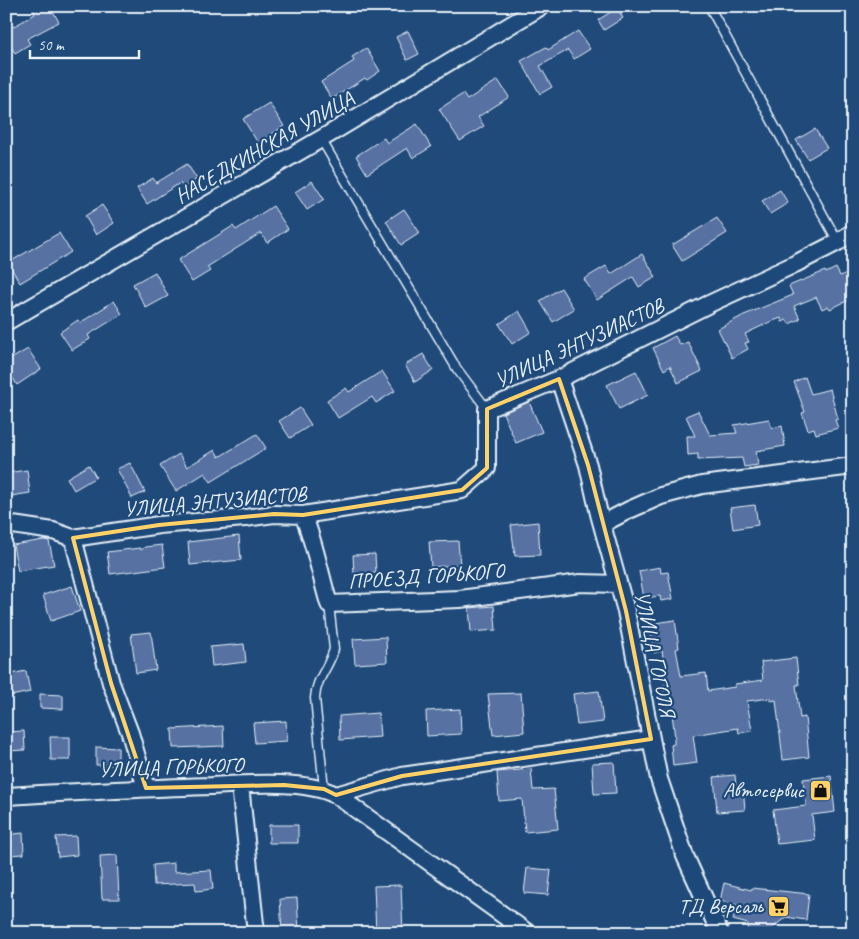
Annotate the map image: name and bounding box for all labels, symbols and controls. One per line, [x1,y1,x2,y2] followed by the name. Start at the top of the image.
[30,28,139,60] scale bar
[38,36,65,55] text: 50 m
[170,85,359,209] street label: НАСЕДКИНСКАЯ УЛИЦА
[491,291,670,393] street label: УЛИЦА ЭНТУЗИАСТОВ
[123,480,310,522] street label: УЛИЦА ЭНТУЗИАСТОВ
[347,557,507,594] street label: ПРОЕЗД ГОРЬКОГО
[629,589,682,722] street label: УЛИЦА ГОГОЛЯ
[98,751,246,783] street label: УЛИЦА ГОРЬКОГО
[723,777,805,803] place label: Автосервис
[808,778,832,802] shop icon: Автосервис
[678,893,764,919] place label: ТД Версаль
[767,894,791,918] supermarket icon: ТД Версаль

